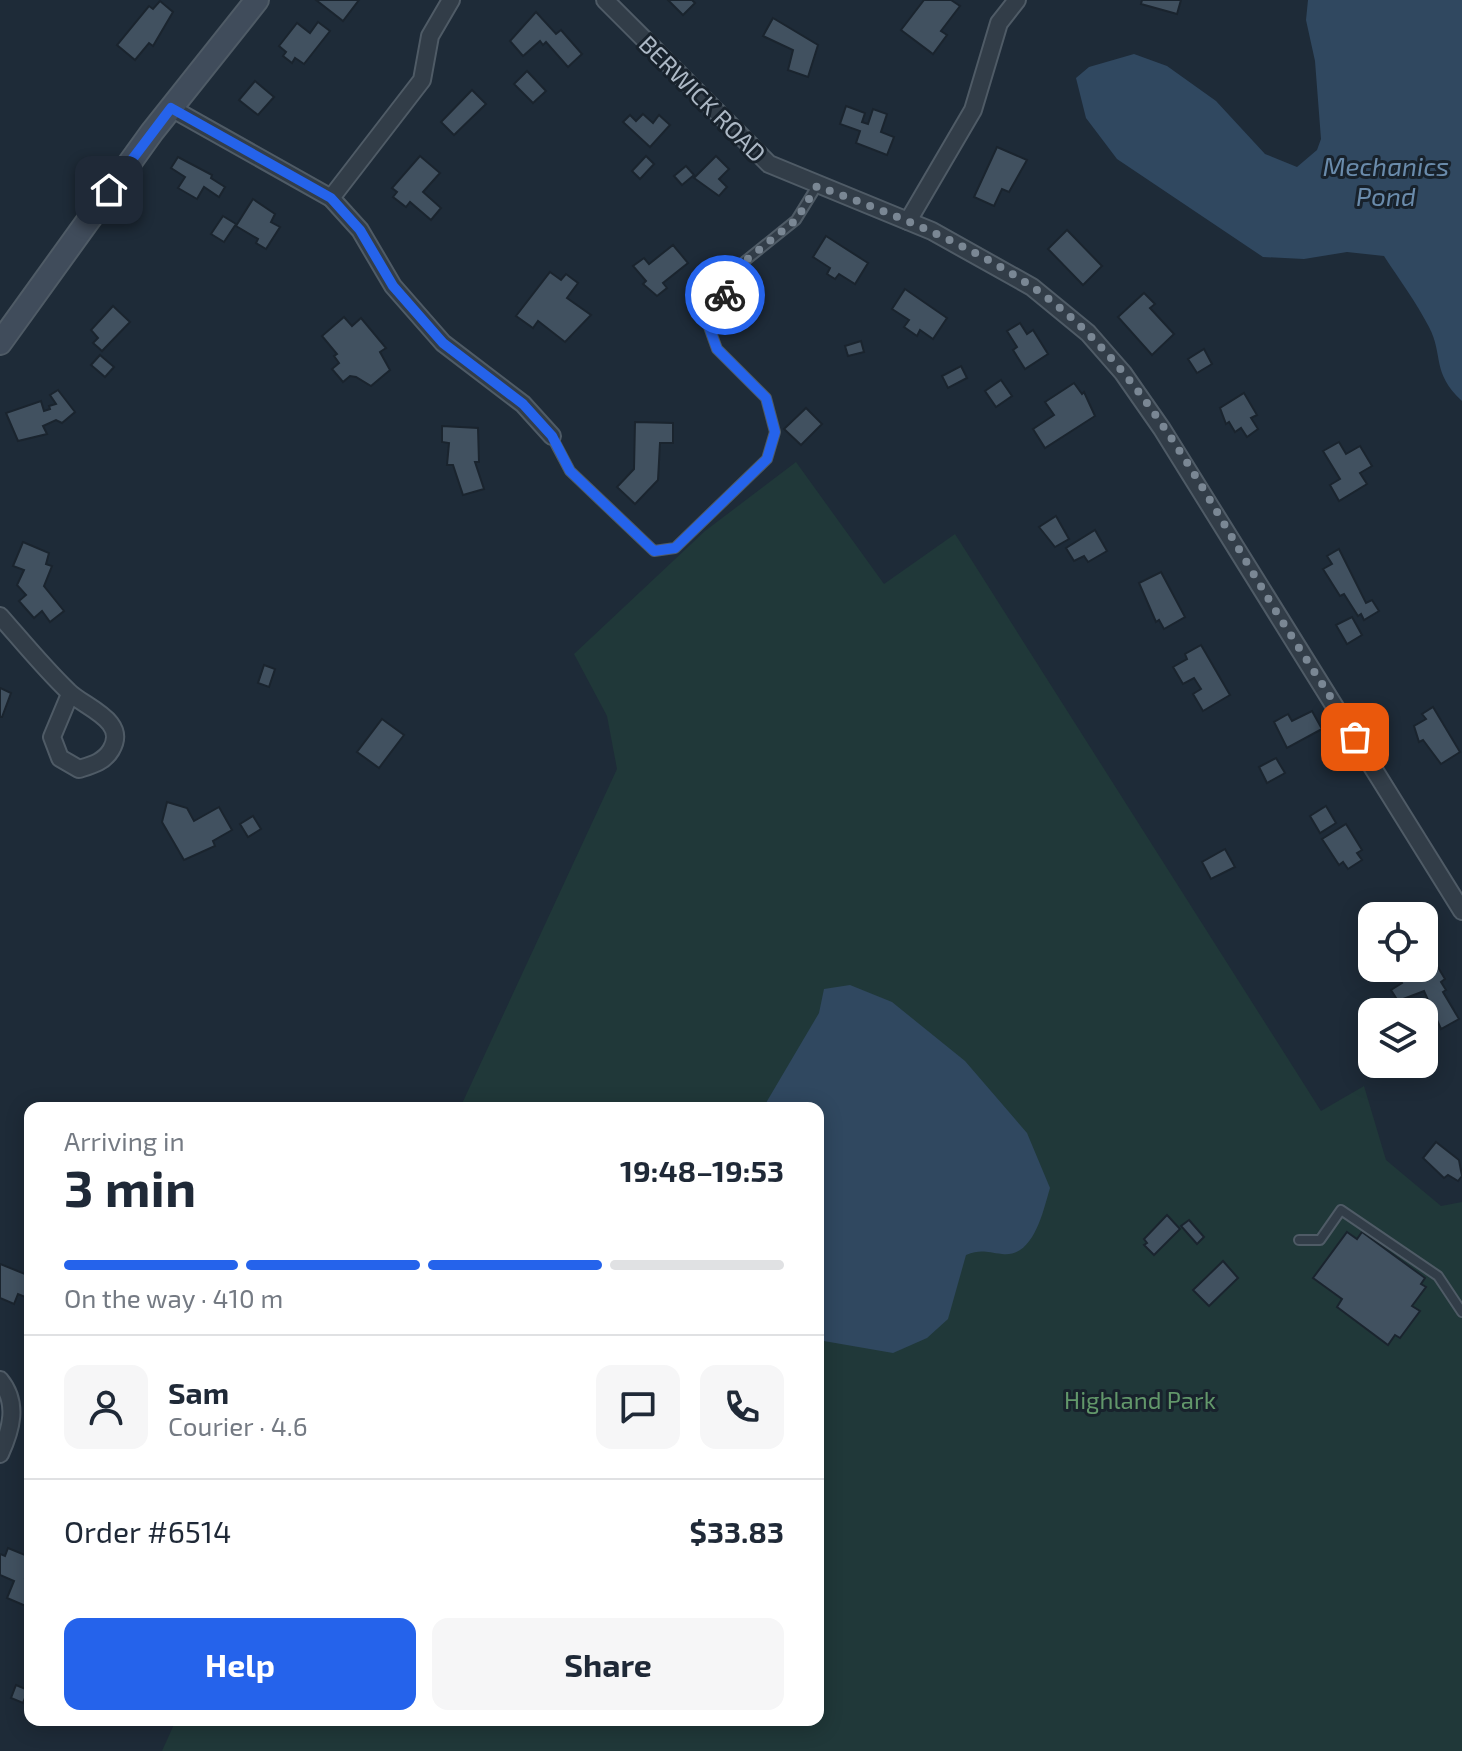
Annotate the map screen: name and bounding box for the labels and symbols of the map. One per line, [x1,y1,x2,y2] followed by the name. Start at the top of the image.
[634,29,772,167] street label: BERWICK ROAD
[1323,150,1449,211] water label: Mechanics Pond
[75,156,143,224] pin
[685,255,765,335] courier
[1321,703,1389,771] pin
[1064,1385,1216,1414] park label: Highland Park

